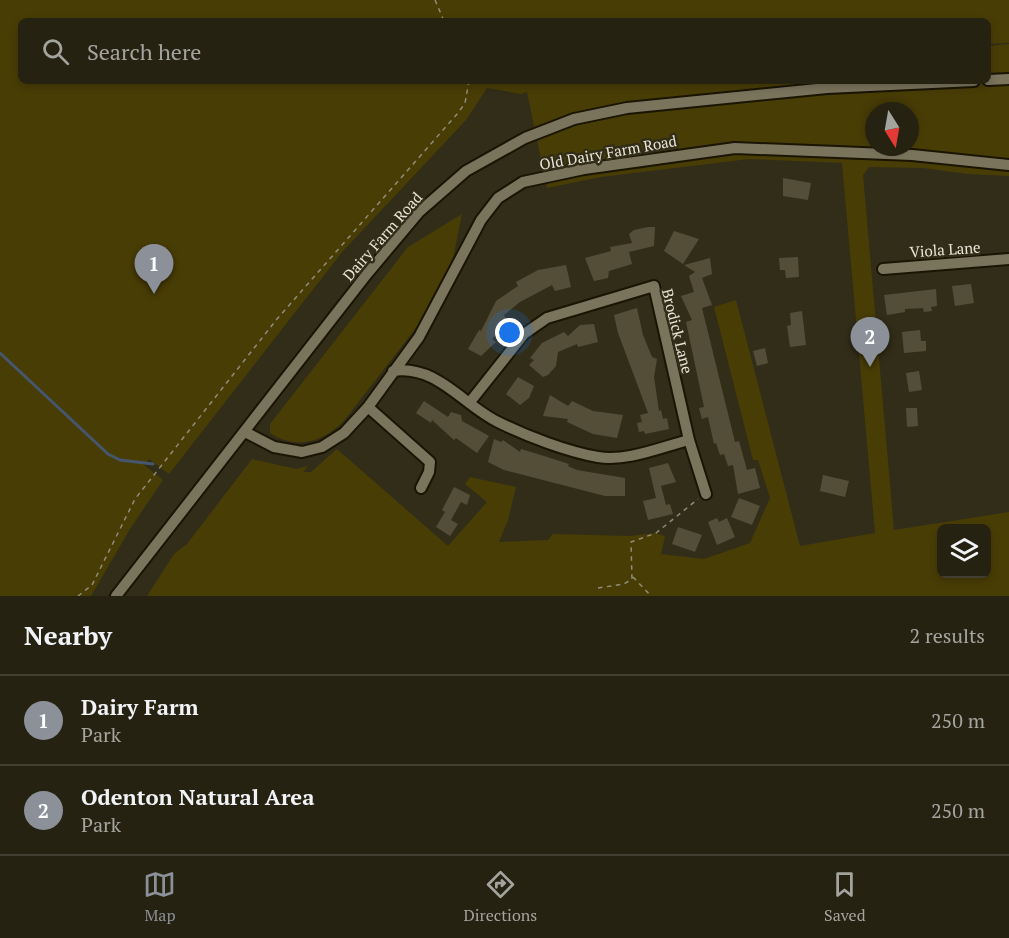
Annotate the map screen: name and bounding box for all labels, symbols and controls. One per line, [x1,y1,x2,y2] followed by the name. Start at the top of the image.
[18,18,991,84] search box
[39,35,72,68] icon: search
[87,37,201,66] text: Search here
[865,102,919,156] north arrow
[538,130,678,174] street label: Old Dairy Farm Road
[338,187,426,285] street label: Dairy Farm Road
[909,237,981,261] street label: Viola Lane
[134,244,174,294] pin: 1
[658,286,698,376] street label: Brodick Lane
[495,318,524,347] your location
[850,318,890,367] pin: 2
[937,524,991,578] map controls
[937,524,991,578] button: layers
[24,618,112,652] text: Nearby
[910,622,985,649] text: 2 results
[81,692,199,721] text: Dairy Farm
[38,707,49,734] text: 1
[931,707,985,734] text: 250 m
[81,721,121,748] text: Park
[81,782,314,811] text: Odenton Natural Area
[38,797,49,824] text: 2
[931,797,985,824] text: 250 m
[81,811,121,838] text: Park
[143,868,176,926] tab: Map
[463,868,537,926] tab: Directions
[824,868,866,926] tab: Saved

